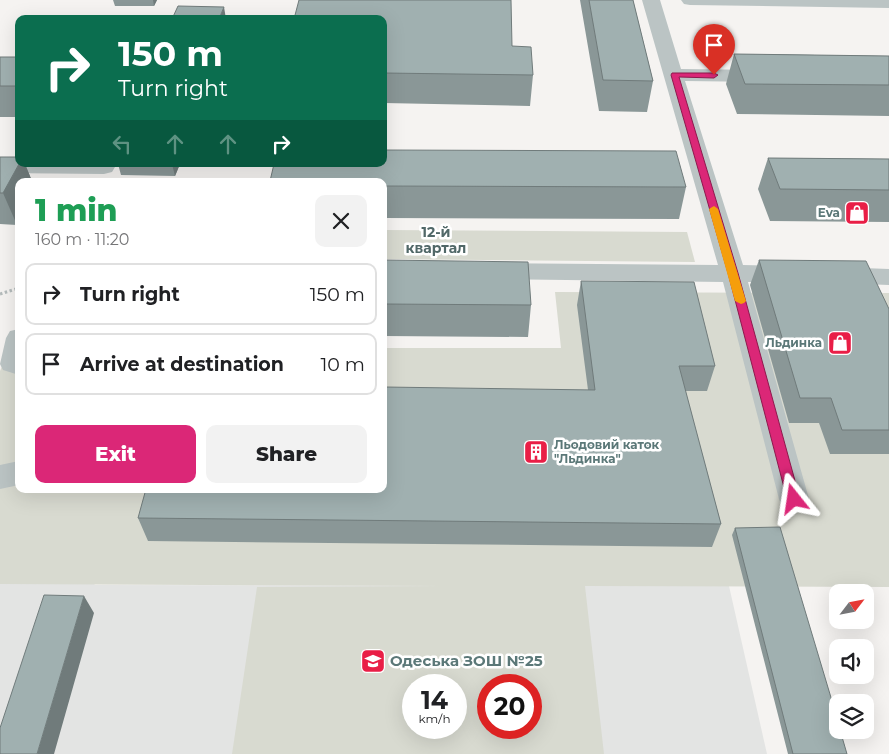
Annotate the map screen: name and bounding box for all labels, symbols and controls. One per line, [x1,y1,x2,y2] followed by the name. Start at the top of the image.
[693,24,735,75] pin
[700,31,728,59] icon: arrive
[118,32,223,75] text: 150 m
[35,35,100,100] icon: right
[118,75,228,102] text: Turn right
[108,130,136,158] icon: left
[161,130,189,158] icon: ahead
[214,130,242,158] icon: ahead
[267,130,295,158] icon: right
[35,192,118,229] text: 1 min
[315,195,367,247] button: close
[844,200,870,226] shop icon: Eva
[818,205,840,220] place label: Eva
[406,223,466,257] district label: 12-й квартал
[35,230,129,249] text: 160 m · 11:20
[37,280,65,308] icon: right
[80,283,180,306] text: Turn right
[310,283,365,306] text: 150 m
[827,330,853,356] shop icon: Льдинка
[765,335,822,350] place label: Льдинка
[37,350,65,378] icon: arrive
[80,353,284,376] text: Arrive at destination
[320,353,365,376] text: 10 m
[35,425,196,483] button: Exit
[206,425,367,483] button: Share
[554,437,660,466] place label: Льодовий каток "Льдинка"
[523,439,549,465] building icon: Льодовий каток "Льдинка"
[767,472,819,524] position arrow
[829,584,874,629] north arrow
[829,584,874,739] map controls
[829,639,874,684] button: sound
[360,648,386,674] school or university icon: Одеська ЗОШ №25
[390,651,543,670] place label: Одеська ЗОШ №25
[477,674,542,739] speed limit sign: 20
[421,685,448,715] text: 14
[829,694,874,739] button: layers
[418,711,451,726] text: km/h

